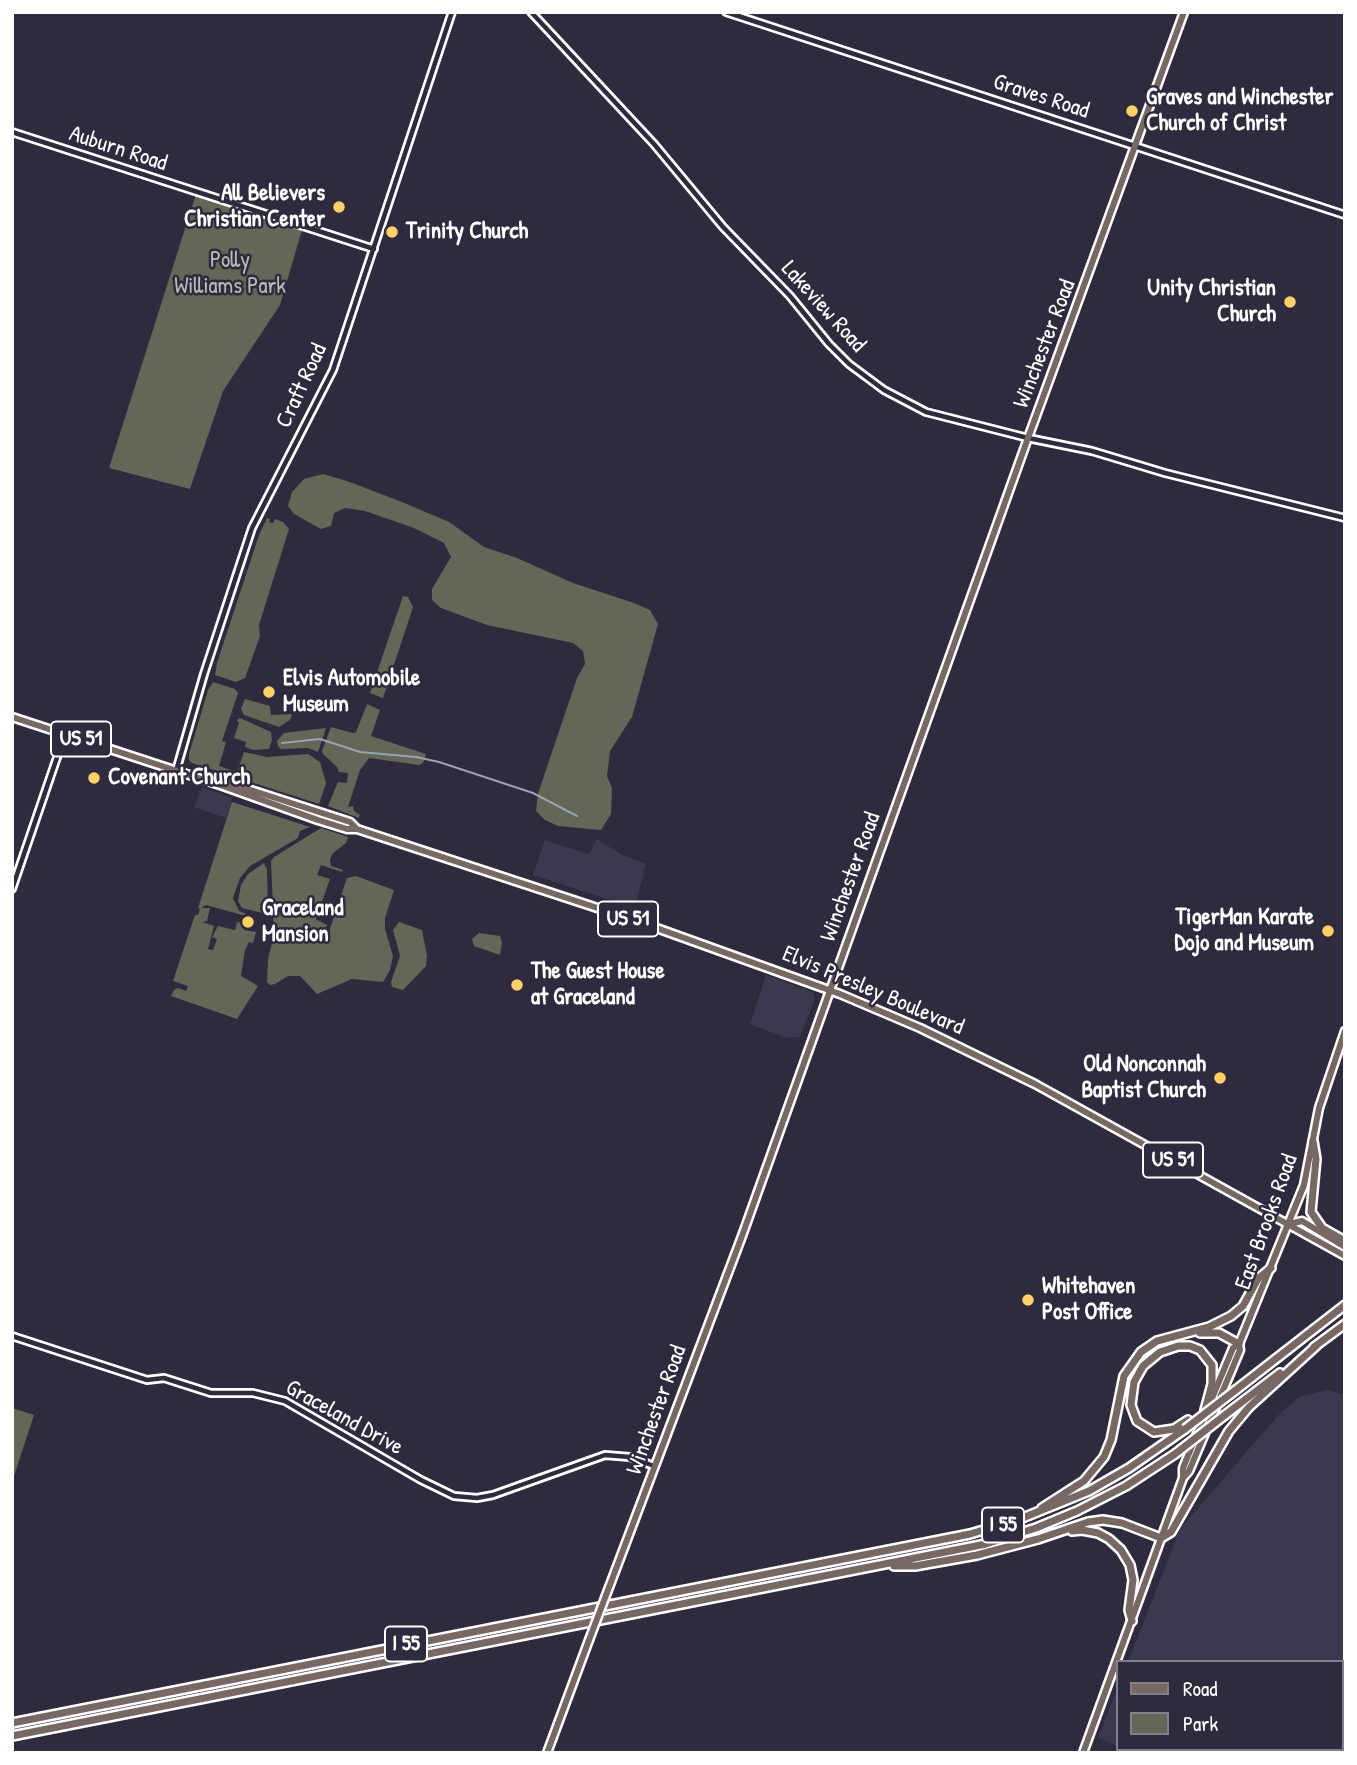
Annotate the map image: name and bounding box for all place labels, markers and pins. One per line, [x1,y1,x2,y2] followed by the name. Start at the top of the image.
[1146,84,1333,138] place label: Graves and Winchester Church of Christ
[1124,103,1140,119] marker: Graves and Winchester Church of Christ
[184,180,325,234] place label: All Believers Christian Center
[331,199,347,215] marker: All Believers Christian Center
[406,218,528,246] place label: Trinity Church
[384,224,400,240] marker: Trinity Church
[1147,275,1276,329] place label: Unity Christian Church
[1282,294,1298,310] marker: Unity Christian Church
[283,665,420,719] place label: Elvis Automobile Museum
[261,684,277,700] marker: Elvis Automobile Museum
[108,764,250,792] place label: Covenant Church
[86,770,102,786] marker: Covenant Church
[262,895,343,949] place label: Graceland Mansion
[1174,904,1314,958] place label: TigerMan Karate Dojo and Museum
[240,914,256,930] marker: Graceland Mansion
[1320,923,1336,939] marker: TigerMan Karate Dojo and Museum
[531,958,665,1012] place label: The Guest House at Graceland
[509,977,525,993] marker: The Guest House at Graceland
[1081,1051,1206,1105] place label: Old Nonconnah Baptist Church
[1212,1070,1228,1086] marker: Old Nonconnah Baptist Church
[1042,1273,1135,1327] place label: Whitehaven Post Office
[1020,1292,1036,1308] marker: Whitehaven Post Office

